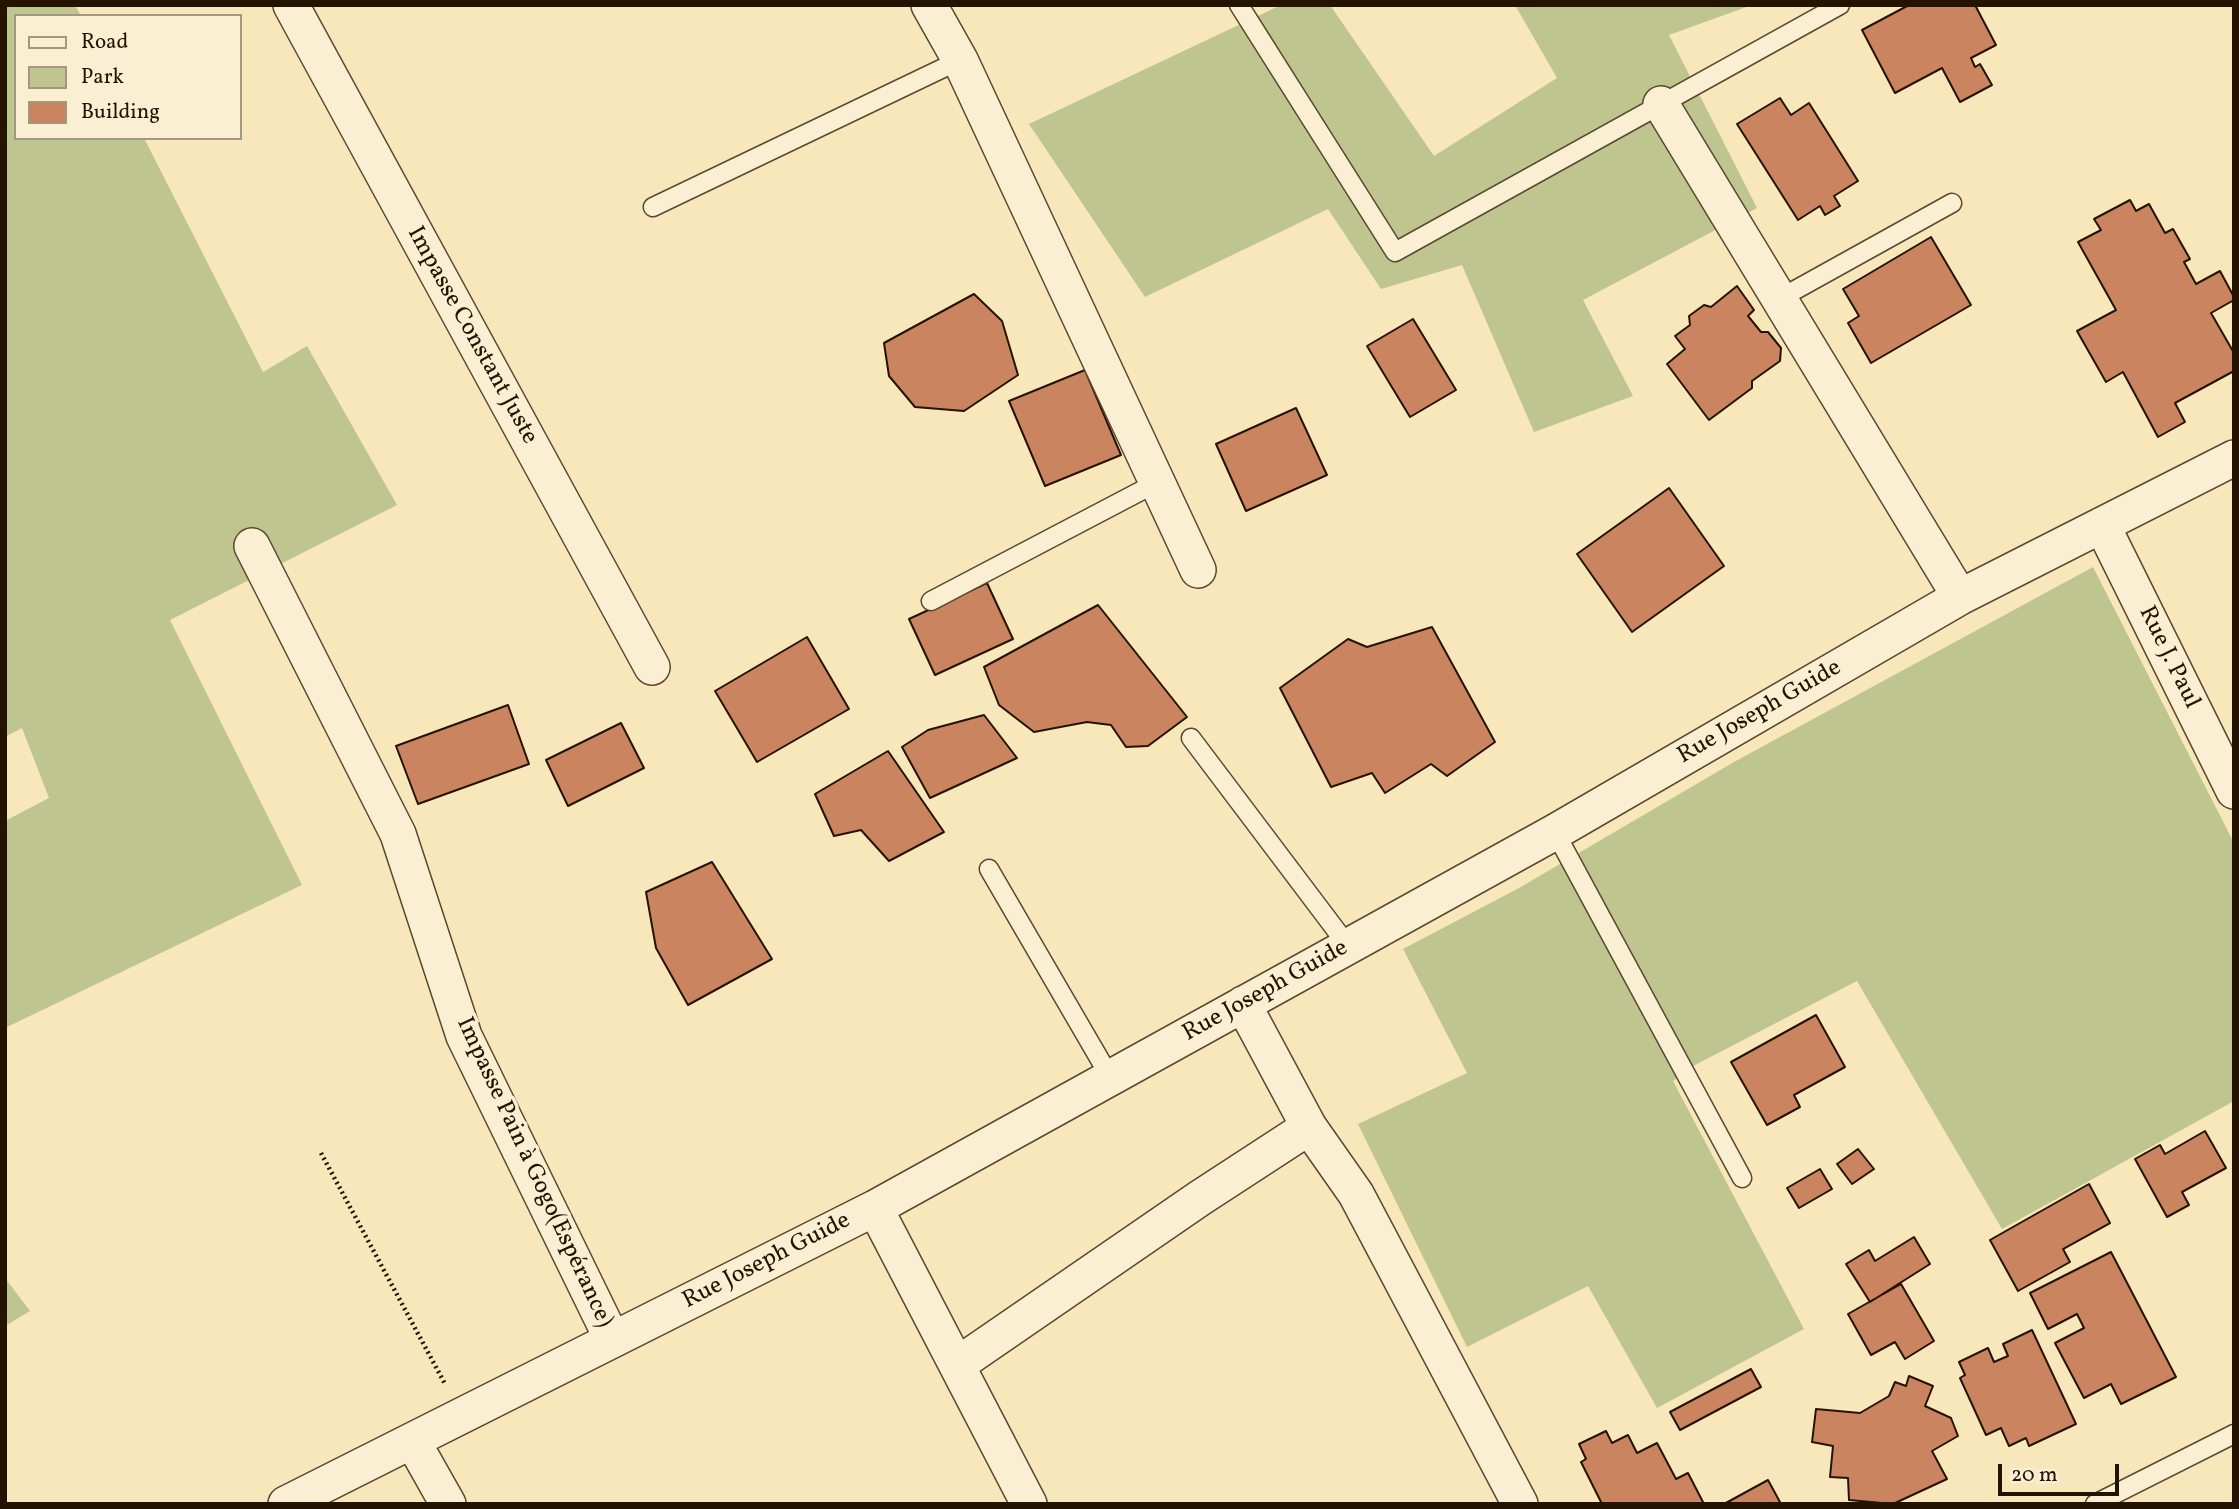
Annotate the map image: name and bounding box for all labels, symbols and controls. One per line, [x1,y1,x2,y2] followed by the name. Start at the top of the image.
[14,14,242,140] legend
[81,28,128,57] text: Road
[81,63,124,92] text: Park
[81,98,160,127] text: Building
[399,222,543,450] street label: Impasse Constant Juste
[2131,602,2205,714] street label: Rue J. Paul
[1673,654,1847,772] street label: Rue Joseph Guide
[1178,935,1354,1049] street label: Rue Joseph Guide
[448,1013,618,1333] street label: Impasse Pain à Gogo(Espérance)
[678,1207,856,1317] street label: Rue Joseph Guide
[2001,1450,2122,1494] scale bar
[2011,1461,2057,1490] text: 20 m

